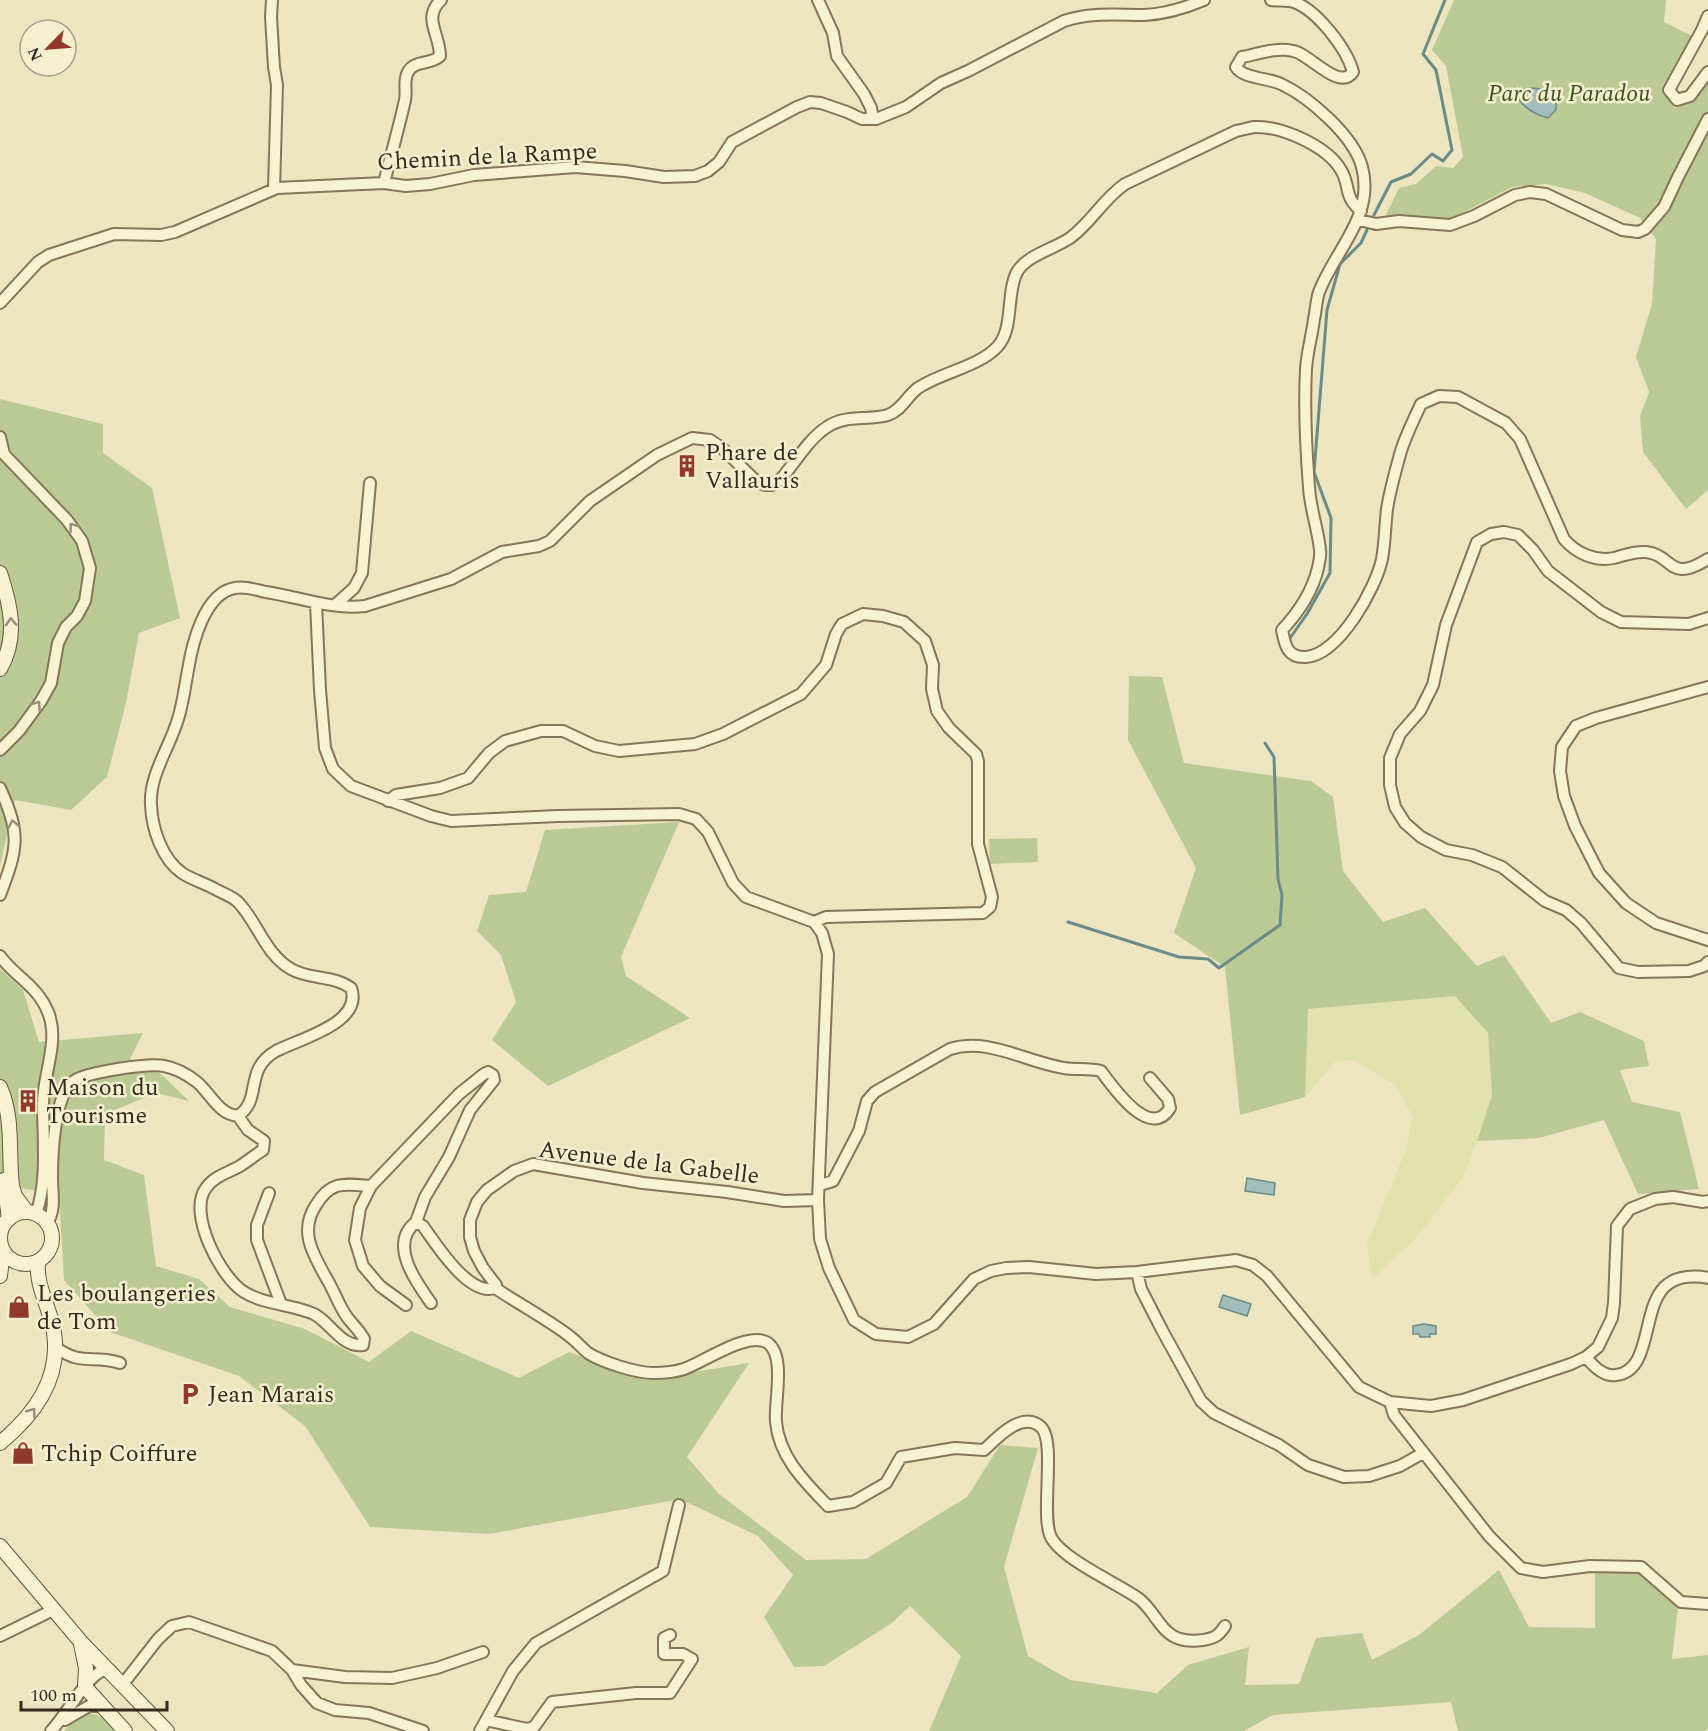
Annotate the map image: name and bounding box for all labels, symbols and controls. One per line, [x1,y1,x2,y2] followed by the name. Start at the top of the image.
[18,18,78,78] north arrow
[22,43,49,65] text: N
[1487,76,1651,112] park label: Parc du Paradou
[376,133,598,181] street label: Chemin de la Rampe
[705,435,800,499] place label: Phare de Vallauris
[674,453,700,479] building icon: Phare de Vallauris
[69,523,80,534] one-way arrow
[5,617,18,626] one-way arrow
[30,701,41,712] one-way arrow
[8,819,20,828] one-way arrow
[46,1070,158,1134] place label: Maison du Tourisme
[15,1088,41,1114] building icon: Maison du Tourisme
[537,1132,761,1194] street label: Avenue de la Gabelle
[37,1276,216,1340] place label: Les boulangeries de Tom
[6,1294,32,1320] shop icon: Les boulangeries de Tom
[208,1377,334,1413] place label: Jean Marais
[177,1381,203,1407] parking icon: Jean Marais
[24,1407,35,1418] one-way arrow
[41,1436,197,1472] place label: Tchip Coiffure
[10,1440,36,1466] shop icon: Tchip Coiffure
[21,1674,166,1712] scale bar
[30,1682,77,1709] text: 100 m

